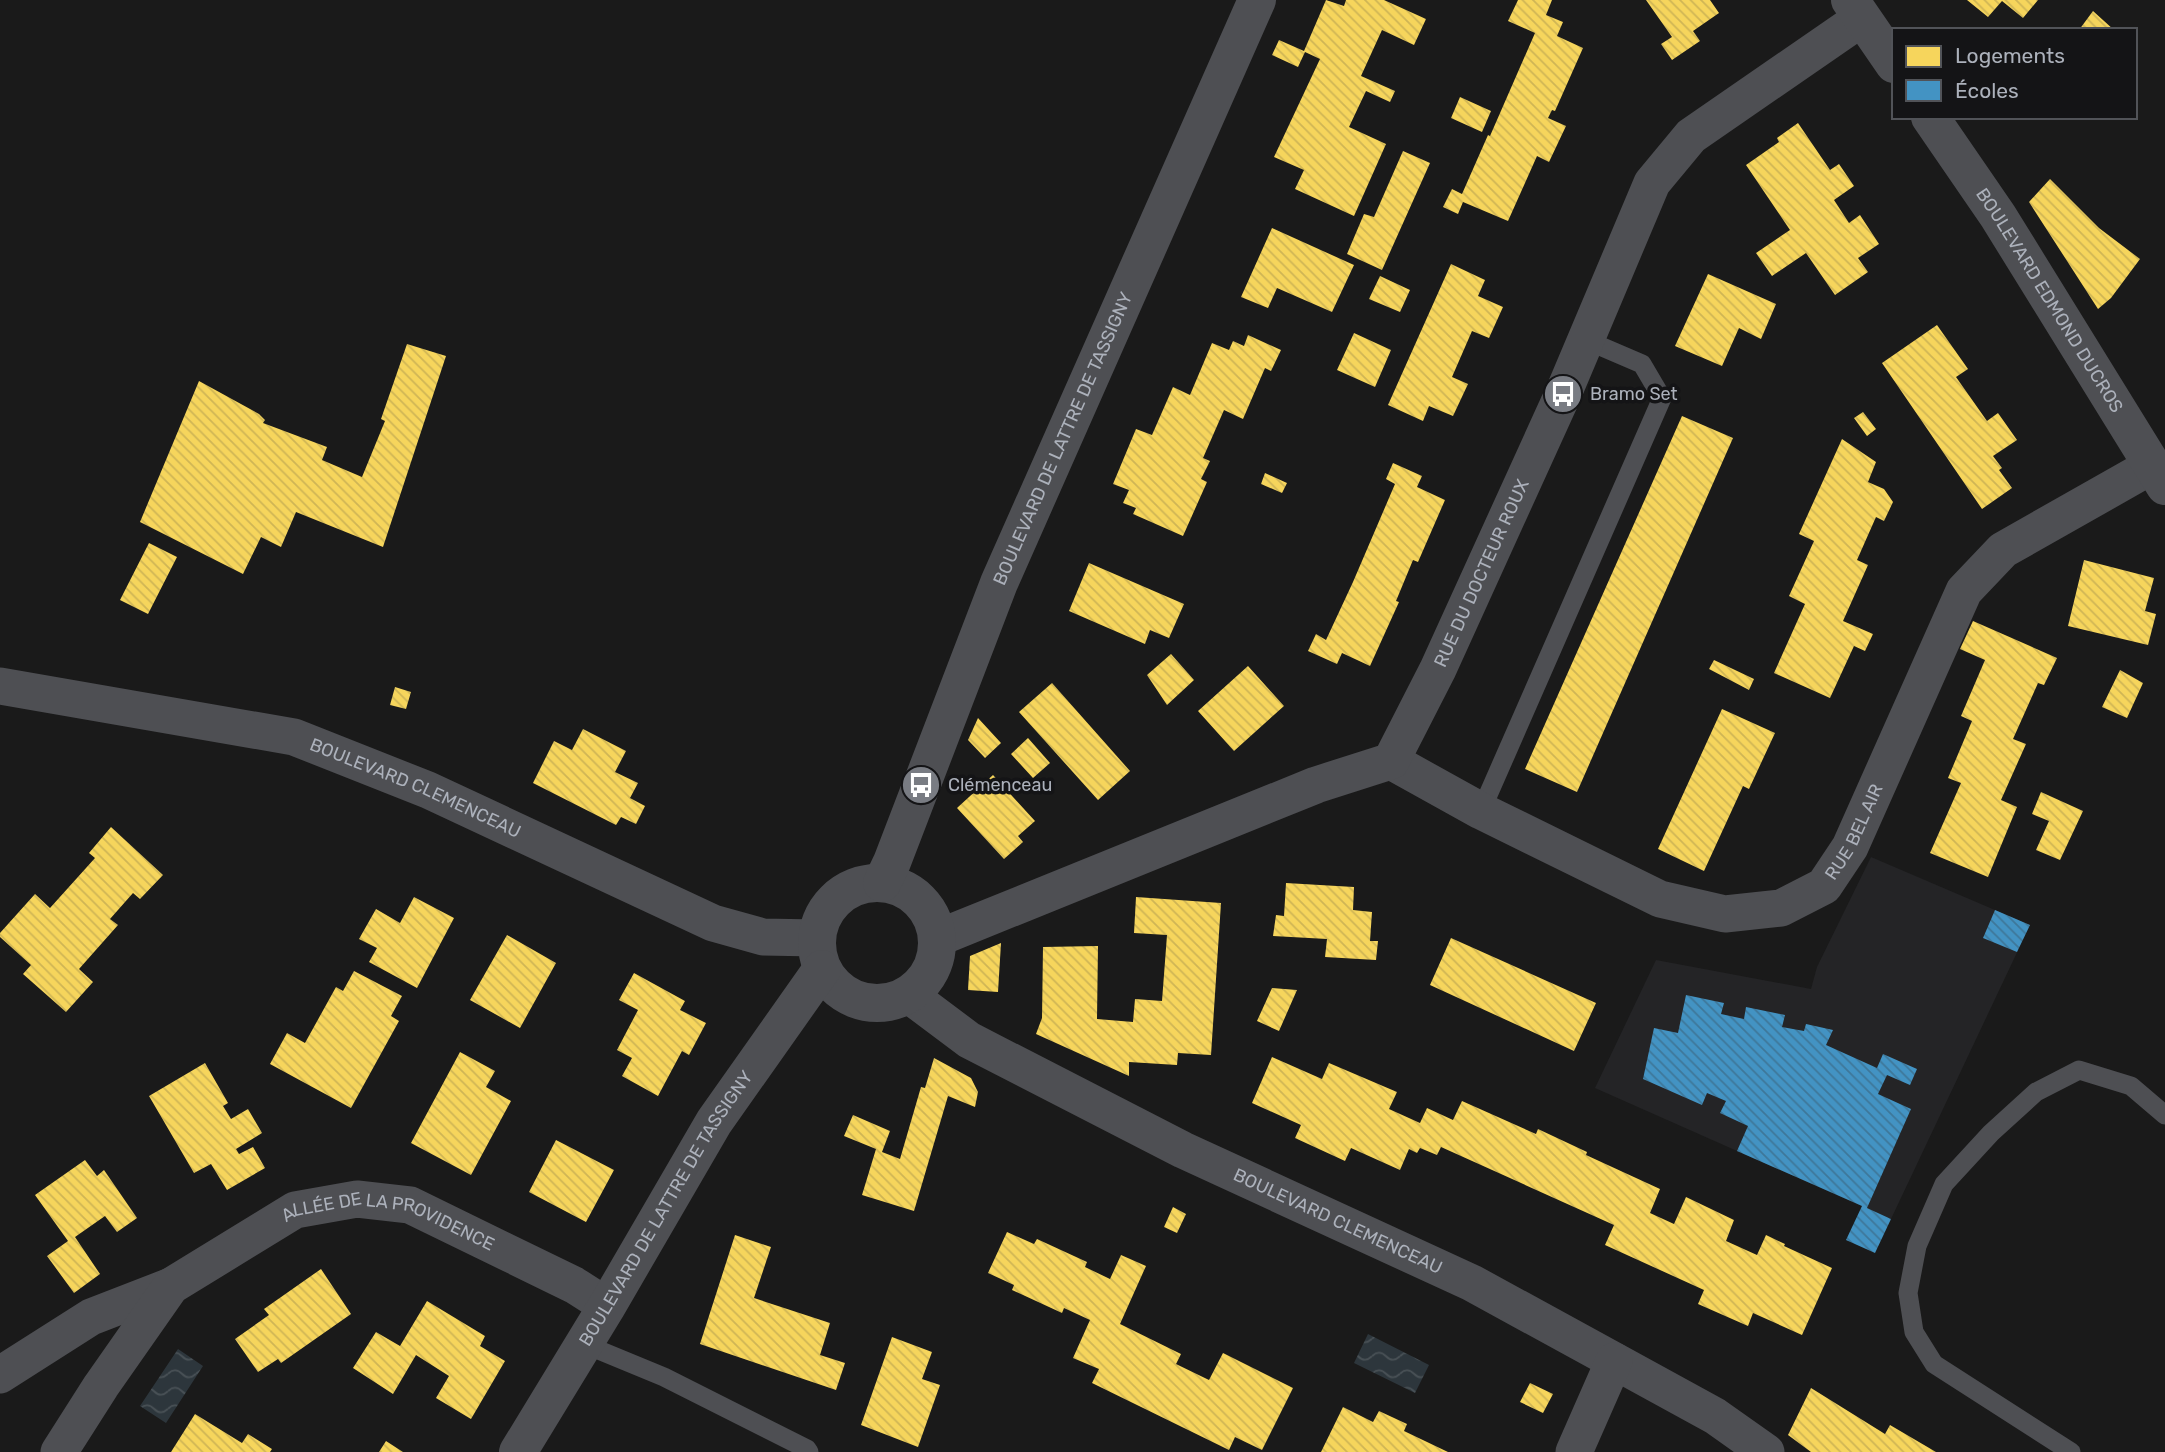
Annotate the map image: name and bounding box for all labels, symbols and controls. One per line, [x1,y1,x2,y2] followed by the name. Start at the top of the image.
[1892,28,2137,119] legend
[1955,43,2065,68] text: Logements
[1955,78,2019,103] text: Écoles
[1971,184,2128,417] street label: BOULEVARD EDMOND DUCROS
[988,288,1137,588] street label: BOULEVARD DE LATTRE DE TASSIGNY
[1542,373,1584,415] bus stop icon: Bramo Set
[1590,383,1678,405] place label: Bramo Set
[1429,476,1534,671] street label: RUE DU DOCTEUR ROUX
[307,733,524,843] street label: BOULEVARD CLEMENCEAU
[900,764,942,806] bus stop icon: Clémenceau
[948,774,1052,796] place label: Clémenceau
[1820,780,1888,884] street label: RUE BEL AIR
[574,1066,758,1350] street label: BOULEVARD DE LATTRE DE TASSIGNY
[1230,1164,1446,1279] street label: BOULEVARD CLEMENCEAU
[277,1187,498,1255] street label: ALLÉE DE LA PROVIDENCE

